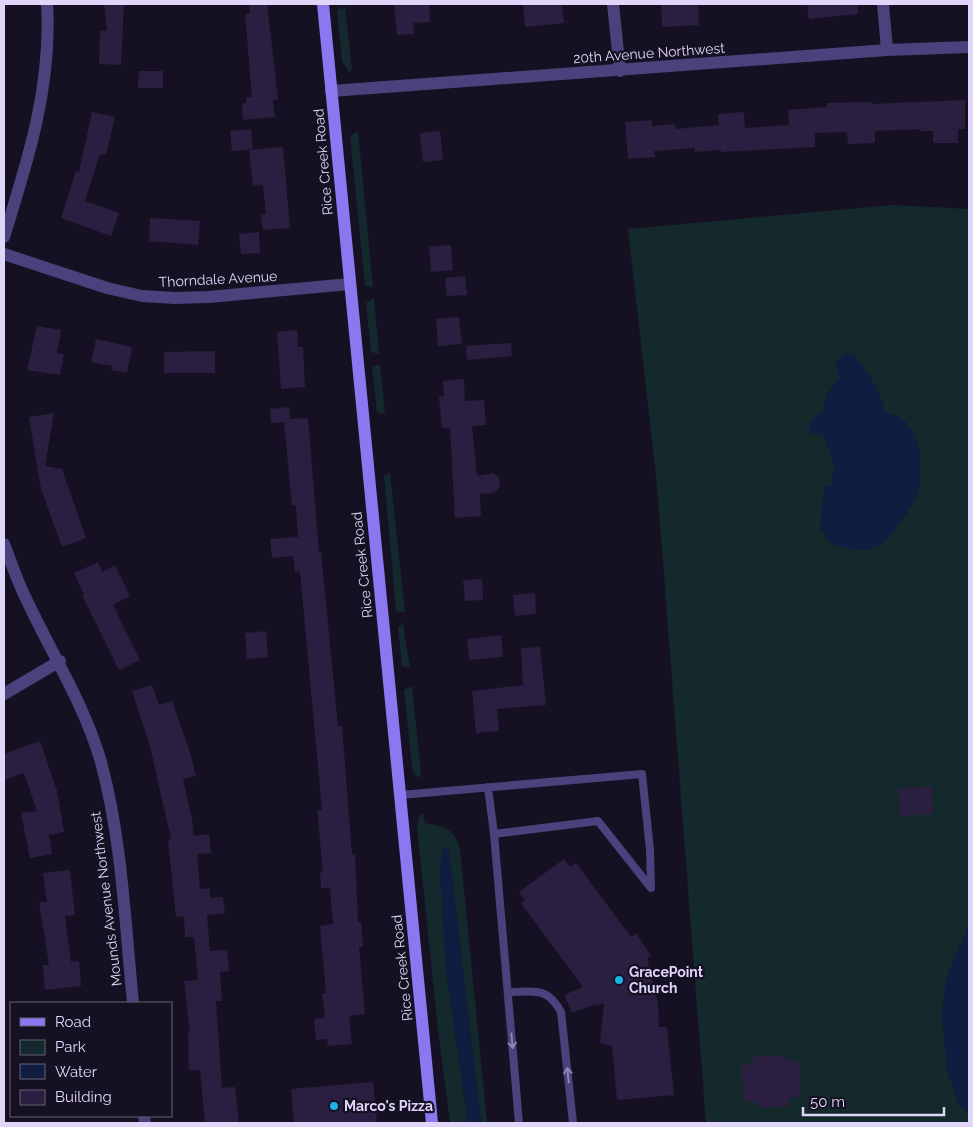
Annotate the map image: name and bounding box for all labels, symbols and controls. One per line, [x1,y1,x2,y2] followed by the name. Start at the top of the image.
[573,40,726,66] street label: 20th Avenue Northwest
[310,108,336,216] street label: Rice Creek Road
[158,268,278,290] street label: Thorndale Avenue
[348,511,376,619] street label: Rice Creek Road
[87,811,125,987] street label: Mounds Avenue Northwest
[388,914,416,1022] street label: Rice Creek Road
[629,964,704,996] place label: GracePoint Church
[613,974,625,986] marker: GracePoint Church
[10,1002,172,1117] legend
[55,1013,91,1031] text: Road
[507,1032,517,1048] one-way arrow
[55,1038,86,1056] text: Park
[55,1063,98,1081] text: Water
[563,1067,573,1083] one-way arrow
[803,1084,944,1116] scale bar
[55,1088,112,1106] text: Building
[810,1093,845,1111] text: 50 m
[344,1098,433,1114] place label: Marco's Pizza
[328,1100,340,1112] marker: Marco's Pizza

